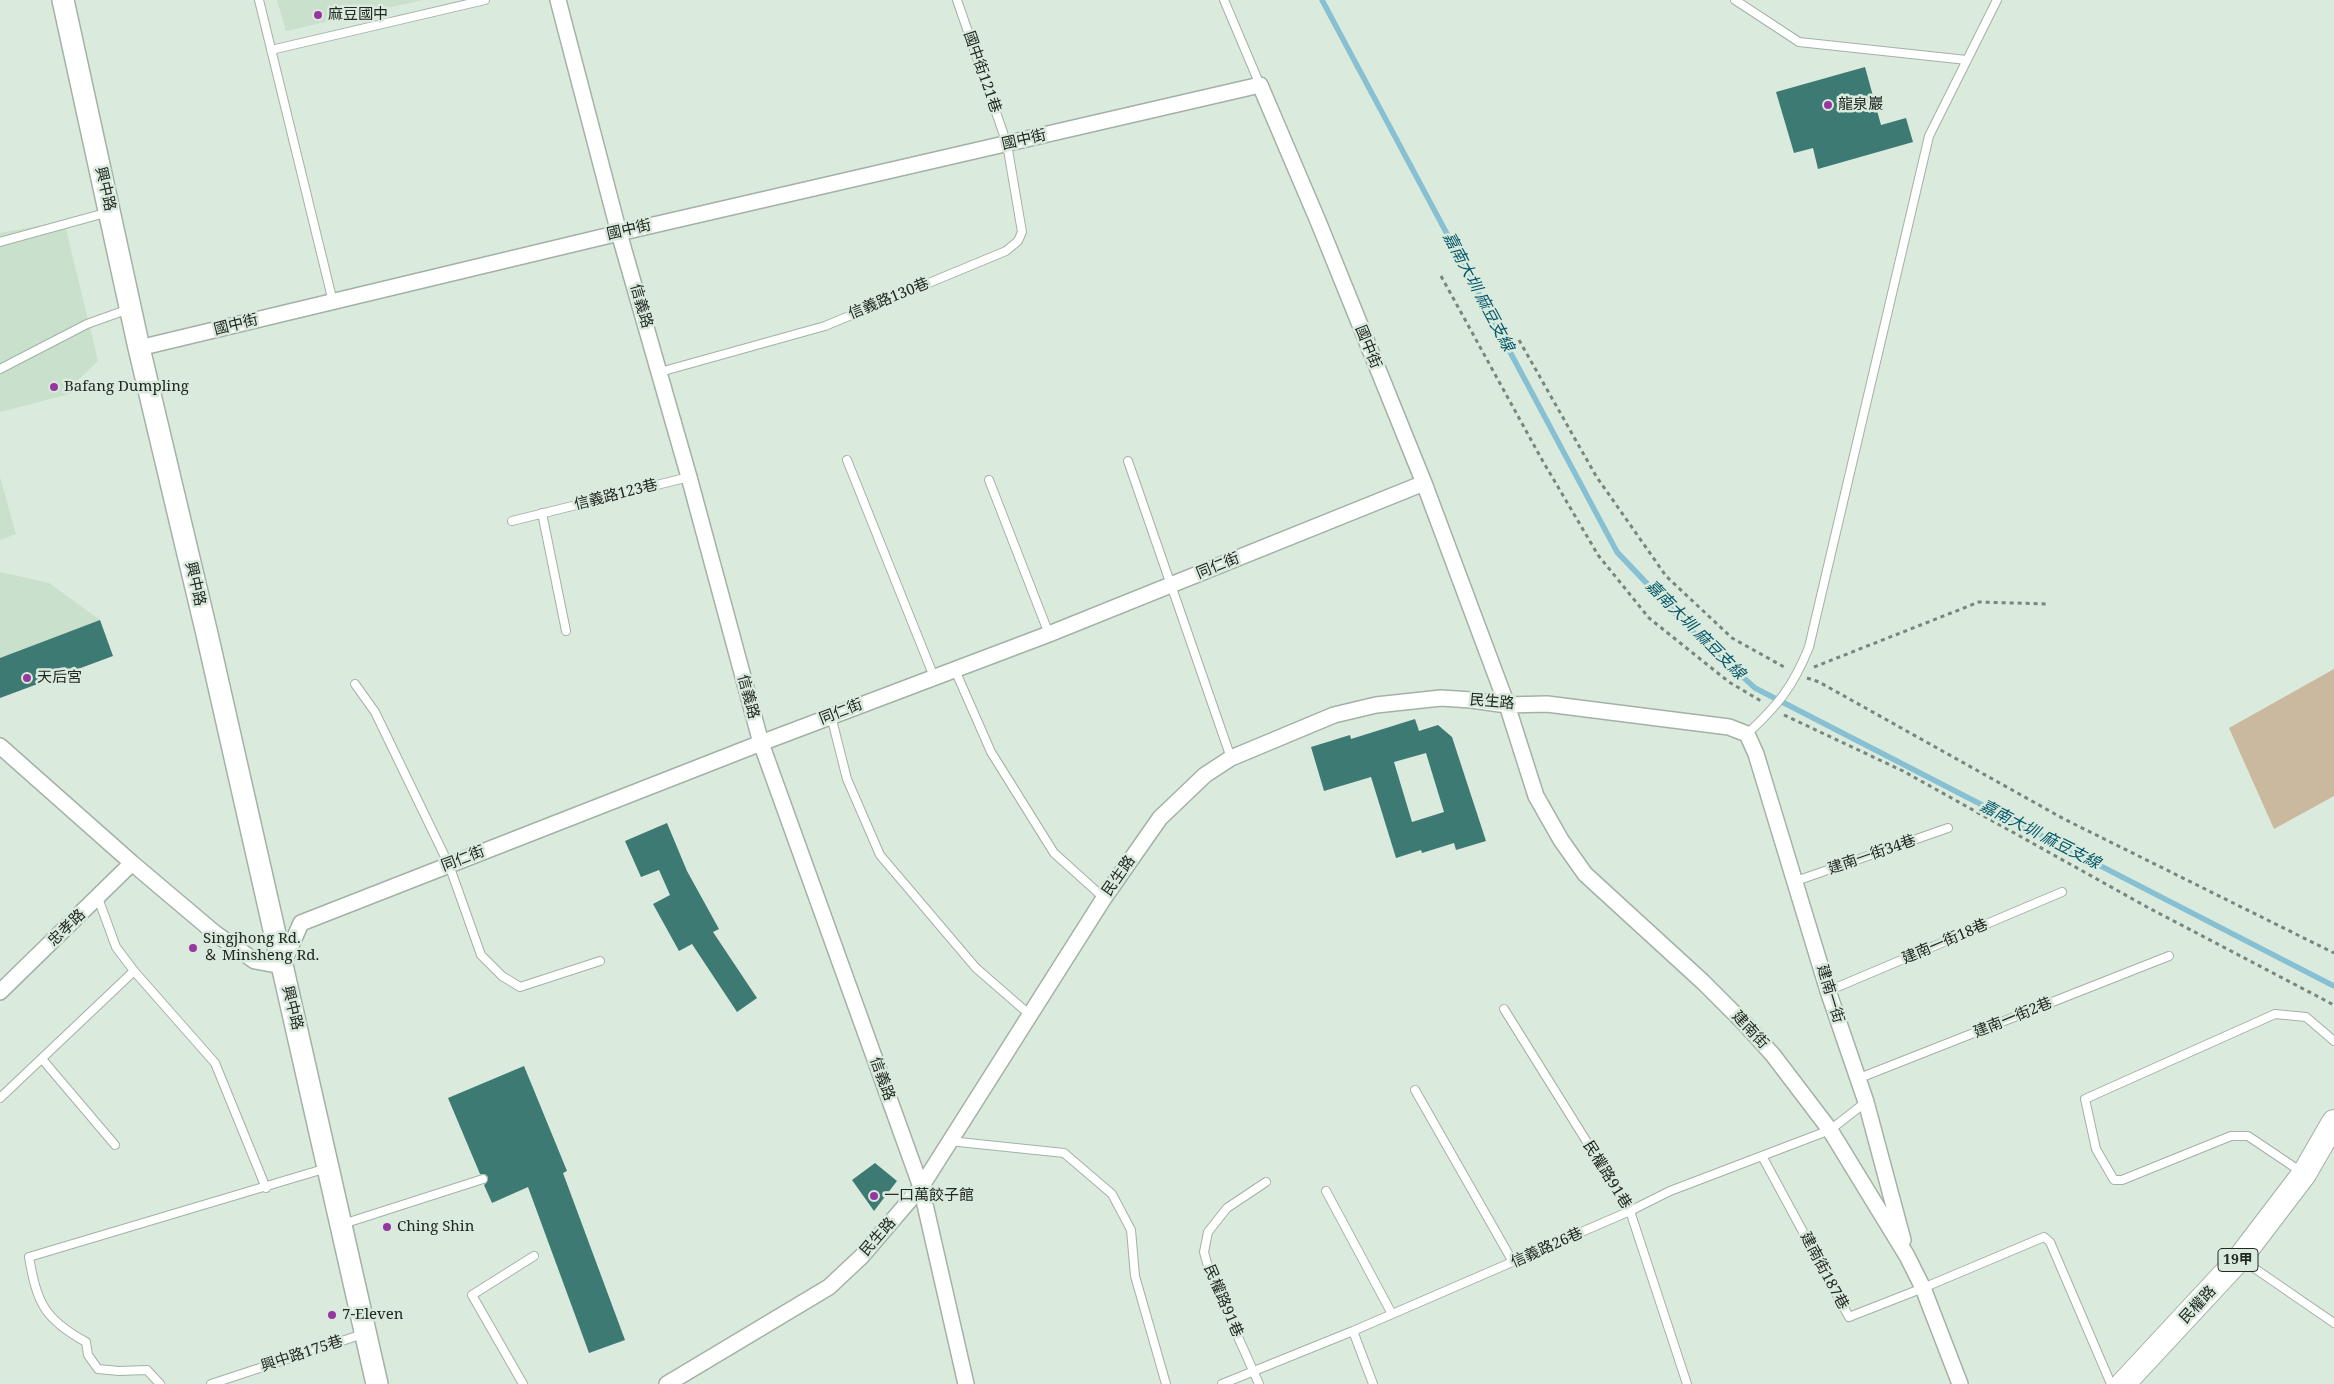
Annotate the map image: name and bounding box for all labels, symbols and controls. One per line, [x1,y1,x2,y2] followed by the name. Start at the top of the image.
[328,6,388,24] place label: 麻豆國中
[312,9,324,21] marker: 麻豆國中
[960,29,1004,115] street label: 國中街121巷
[1838,96,1883,114] place label: 龍泉巖
[1822,99,1834,111] marker: 龍泉巖
[1000,126,1048,154] street label: 國中街
[91,165,119,213] street label: 興中路
[605,216,653,244] street label: 國中街
[1439,229,1517,355] water label: 嘉南大圳 麻豆支線
[846,275,932,323] street label: 信義路130巷
[626,282,656,330] street label: 信義路
[212,311,260,339] street label: 國中街
[1351,323,1385,371] street label: 國中街
[64,378,189,396] place label: Bafang Dumpling
[48,381,60,393] marker: Bafang Dumpling
[573,476,659,514] street label: 信義路123巷
[1194,549,1242,583] street label: 同仁街
[181,560,209,608] street label: 興中路
[1641,576,1749,684] water label: 嘉南大圳 麻豆支線
[37,669,82,687] place label: 天后宮
[21,672,33,684] marker: 天后宮
[733,673,763,721] street label: 信義路
[1469,691,1515,713] street label: 民生路
[817,696,865,728] street label: 同仁街
[1977,796,2103,874] water label: 嘉南大圳 麻豆支線
[1826,832,1918,878] street label: 建南一街34巷
[439,843,487,875] street label: 同仁街
[1099,852,1139,900] street label: 民生路
[45,906,89,950] street label: 忠孝路
[1899,916,1991,968] street label: 建南一街18巷
[203,930,319,965] place label: Singjhong Rd. ＆ Minsheng Rd.
[187,942,199,954] marker: Singjhong Rd. ＆ Minsheng Rd.
[1813,963,1847,1025] street label: 建南一街
[278,984,306,1032] street label: 興中路
[1971,994,2055,1042] street label: 建南一街2巷
[1728,1007,1772,1053] street label: 建南街
[866,1055,898,1103] street label: 信義路
[1579,1138,1635,1212] street label: 民權路91巷
[884,1187,974,1205] place label: 一口萬餃子館
[868,1190,880,1202] marker: 一口萬餃子館
[856,1214,900,1260] street label: 民生路
[397,1218,474,1236] place label: Ching Shin
[381,1221,393,1233] marker: Ching Shin
[1508,1224,1586,1272] street label: 信義路26巷
[1796,1229,1852,1313] street label: 建南街187巷
[2218,1248,2258,1272] road number: 19甲
[1200,1262,1246,1340] street label: 民權路91巷
[2176,1282,2220,1328] street label: 民權路
[342,1306,403,1324] place label: 7-Eleven
[326,1309,338,1321] marker: 7-Eleven
[259,1332,345,1376] street label: 興中路175巷

